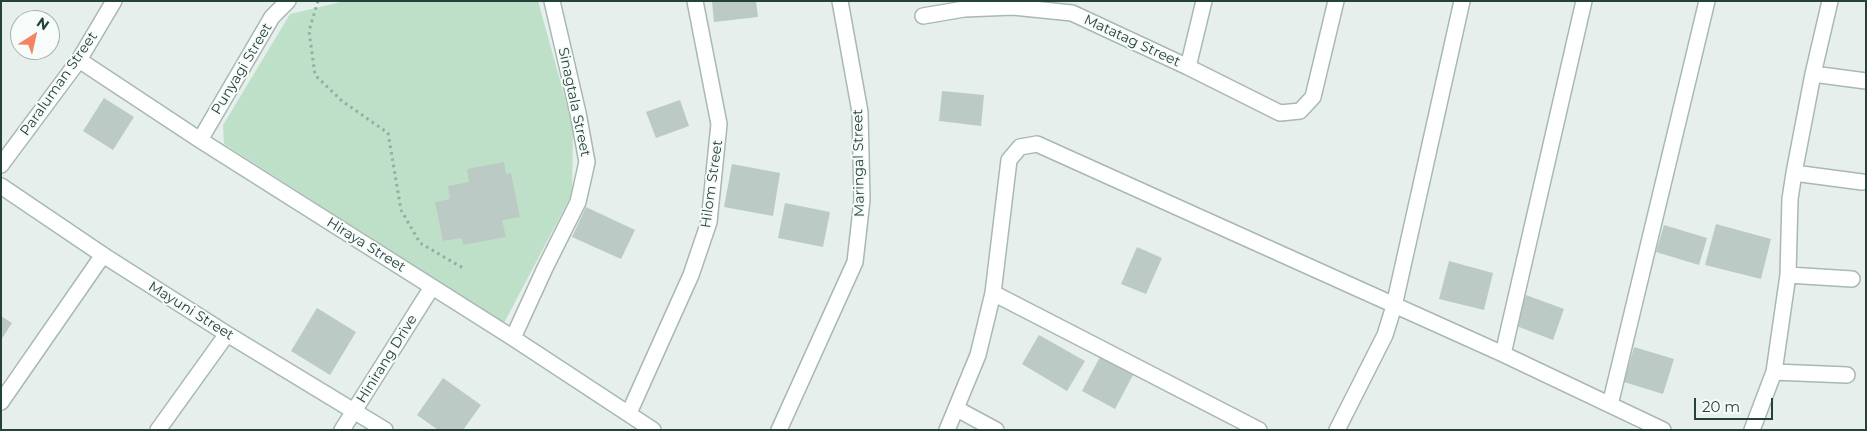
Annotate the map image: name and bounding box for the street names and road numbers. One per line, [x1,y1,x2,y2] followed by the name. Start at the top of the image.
[1081,11,1183,71] street label: Matatag Street
[208,20,276,118] street label: Punyagi Street
[17,29,101,139] street label: Paraluman Street
[554,46,594,158] street label: Sinagtala Street
[850,109,868,217] street label: Maringal Street
[698,139,726,229] street label: Hilom Street
[323,214,409,276] street label: Hiraya Street
[145,278,237,344] street label: Mayuni Street
[353,312,421,406] street label: Hinirang Drive

